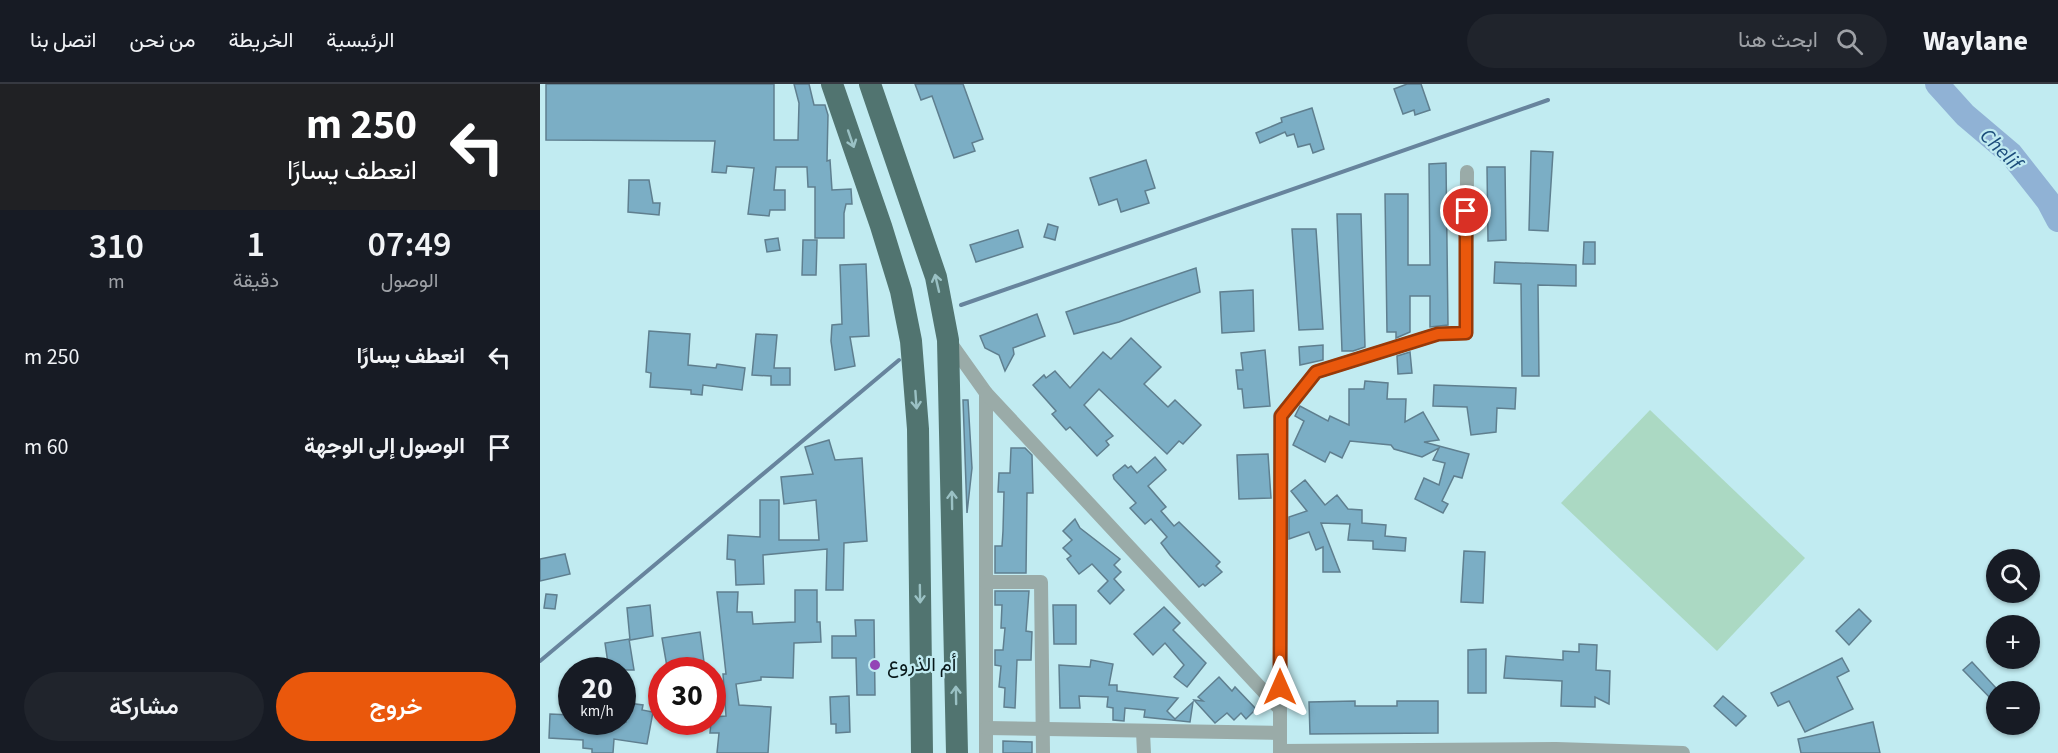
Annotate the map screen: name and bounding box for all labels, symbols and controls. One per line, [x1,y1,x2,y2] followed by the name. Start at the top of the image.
[1467,14,1887,68] search box
[1923,21,2028,61] text: Waylane
[1738,24,1818,56] text: ابحث هنا
[30,25,96,55] text: اتصل بنا
[129,25,195,55] text: من نحن
[228,25,293,55] text: الخريطة
[326,25,394,55] text: الرئيسية
[1833,25,1866,58] icon: search
[306,95,417,155] text: 250 m
[438,108,516,186] icon: left
[1973,121,2031,179] water label: Chelif
[847,129,858,148] one-way arrow
[287,151,417,190] text: انعطف يسارًا
[1440,185,1491,236] pin
[1449,194,1482,227] icon: arrive
[247,219,265,270] text: 1
[368,219,451,270] text: 07:49
[89,221,144,272] text: 310
[233,267,279,295] text: دقيقة
[381,267,438,295] text: الوصول
[108,268,125,296] text: m
[931,274,942,293] one-way arrow
[356,340,465,372] text: انعطف يسارًا
[24,341,79,373] text: 250 m
[483,341,516,374] icon: left
[910,389,921,409] one-way arrow
[304,430,465,462] text: الوصول إلى الوجهة
[24,431,69,463] text: 60 m
[483,431,516,464] icon: arrive
[946,490,957,510] one-way arrow
[1986,549,2040,735] map controls
[1986,549,2040,603] button: search
[914,584,926,604] one-way arrow
[1986,615,2040,669] button: +
[887,651,957,679] place label: أم الذروع
[1248,655,1312,719] position arrow
[648,657,726,735] speed limit sign: 30
[868,658,882,672] marker: أم الذروع
[581,667,613,710] text: 20
[24,672,264,741] button: مشاركة
[276,672,516,741] button: خروج
[1986,681,2040,735] button: −
[950,685,961,705] one-way arrow
[580,701,614,722] text: km/h

